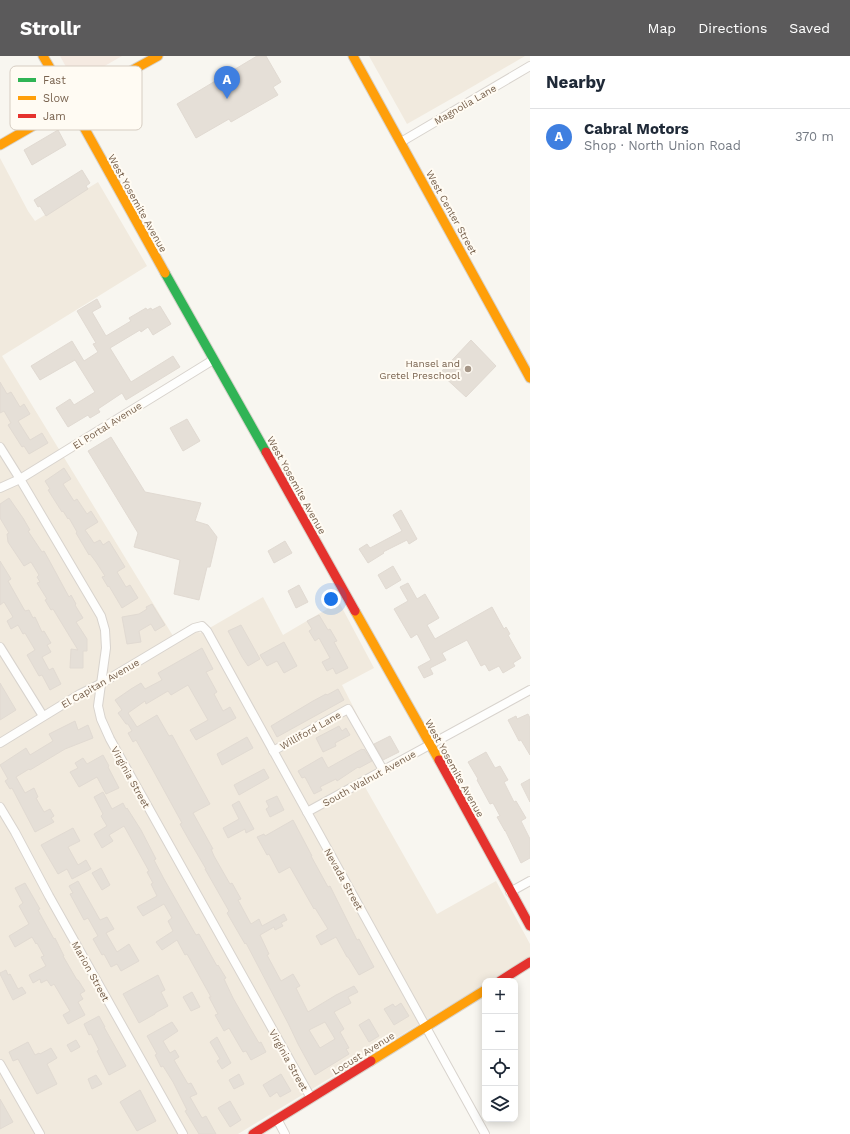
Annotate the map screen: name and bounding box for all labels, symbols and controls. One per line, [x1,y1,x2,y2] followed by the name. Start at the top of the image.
[20,17,81,40] text: Strollr
[648,20,676,36] text: Map
[698,20,767,36] text: Directions
[789,20,830,36] text: Saved
[10,66,142,130] legend
[214,66,240,99] pin: A
[546,72,605,92] text: Nearby
[43,74,66,87] text: Fast
[432,82,498,127] street label: Magnolia Lane
[43,92,69,105] text: Slow
[43,110,66,123] text: Jam
[584,120,689,138] text: Cabral Motors
[555,129,563,144] text: A
[795,129,834,144] text: 370 m
[584,138,741,153] text: Shop · North Union Road
[106,152,169,254] street label: West Yosemite Avenue
[424,168,480,257] street label: West Center Street
[379,358,460,381] place label: Hansel and Gretel Preschool
[463,364,473,374] marker: Hansel and Gretel Preschool
[71,400,144,451] street label: El Portal Avenue
[265,434,328,536] street label: West Yosemite Avenue
[321,589,341,609] your location
[59,656,141,710] street label: El Capitan Avenue
[278,709,343,752] street label: Williford Lane
[423,717,486,819] street label: West Yosemite Avenue
[109,745,152,811] street label: Virginia Street
[321,748,418,809] street label: South Walnut Avenue
[322,846,365,913] street label: Nevada Street
[70,939,112,1004] street label: Marion Street
[482,978,518,1122] map controls
[482,978,518,1014] button: +
[482,1014,518,1050] button: −
[267,1028,310,1094] street label: Virginia Street
[330,1030,397,1077] street label: Locust Avenue
[482,1050,518,1086] button: locate
[482,1086,518,1122] button: layers

